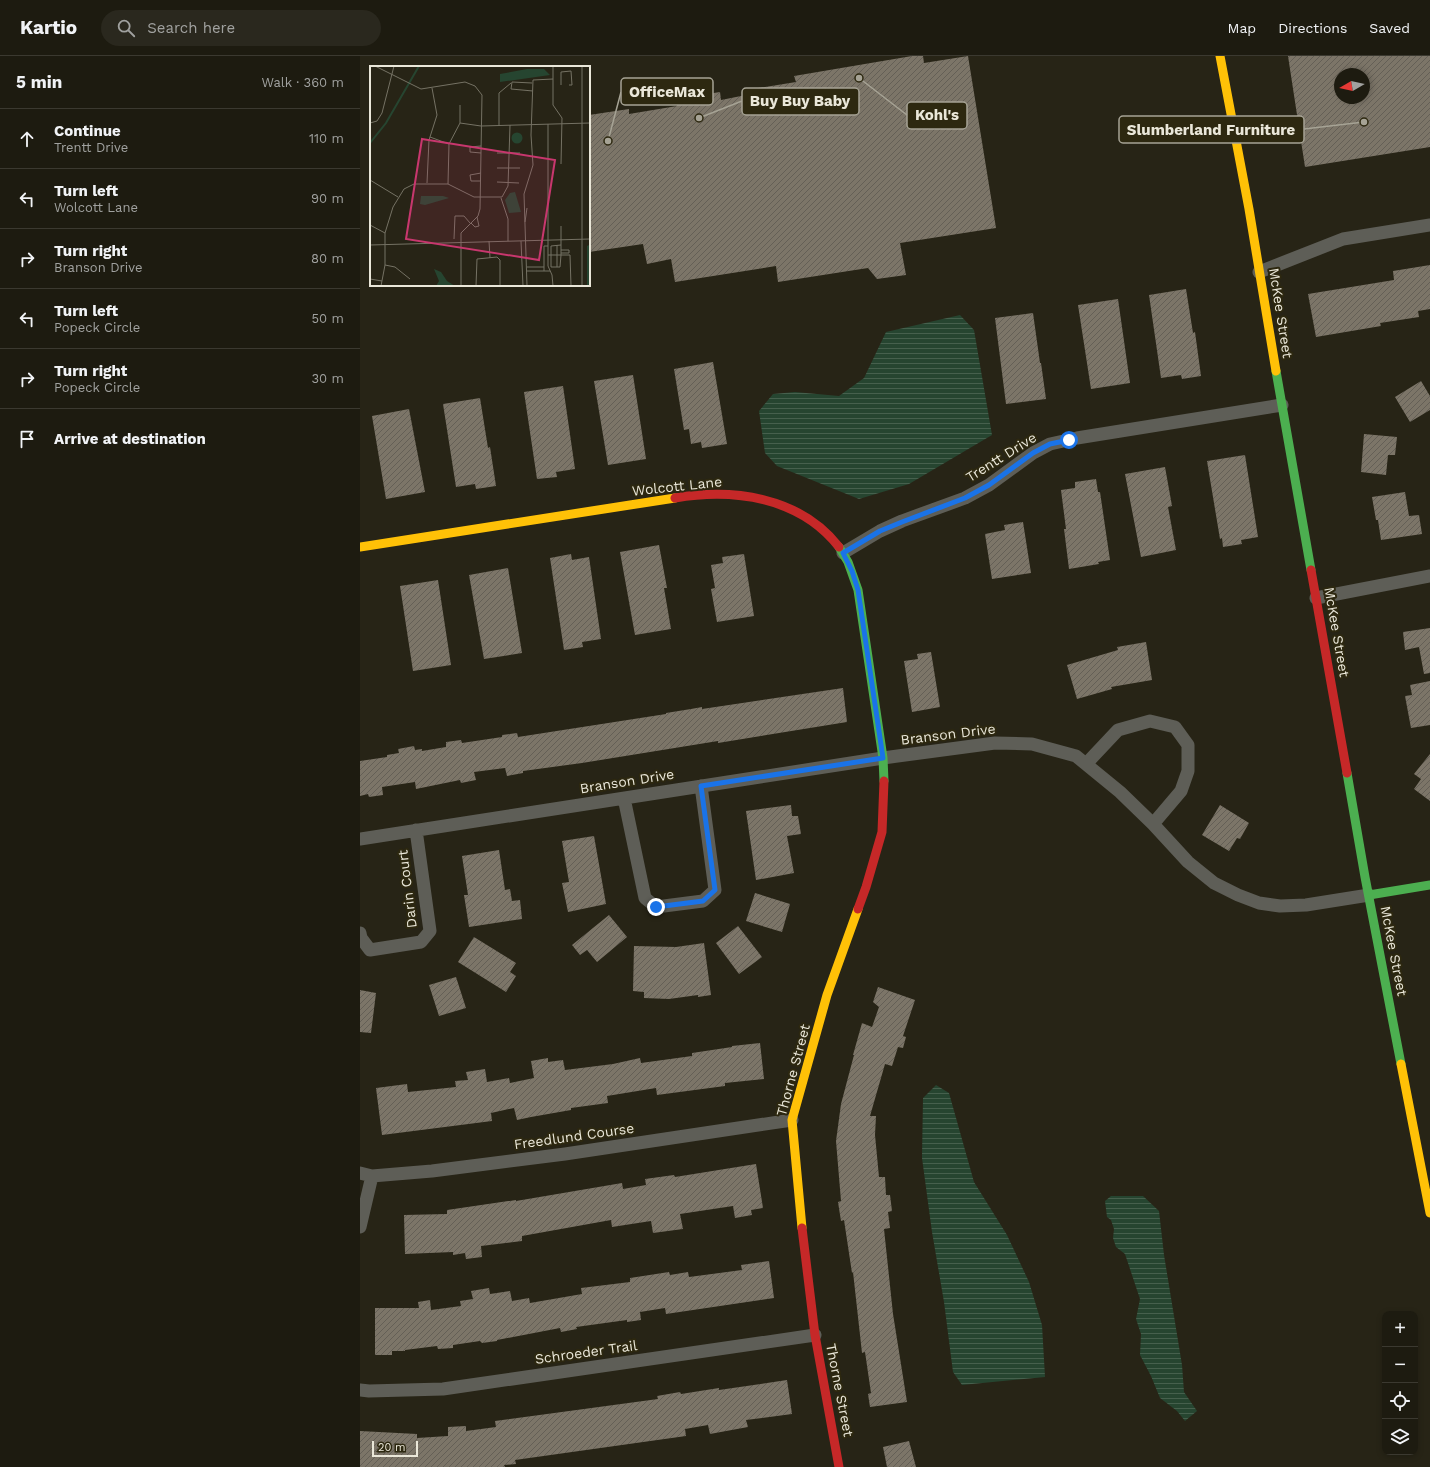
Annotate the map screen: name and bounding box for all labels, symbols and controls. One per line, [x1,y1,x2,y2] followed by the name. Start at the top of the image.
[101,10,381,46] search box
[20,16,77,39] text: Kartio
[115,17,137,39] icon: search
[147,19,235,37] text: Search here
[1228,20,1256,36] text: Map
[1278,20,1347,36] text: Directions
[1369,20,1410,36] text: Saved
[370,66,590,286] inset map
[1334,68,1370,104] north arrow
[16,72,62,92] text: 5 min
[261,75,344,90] text: Walk · 360 m
[621,78,713,105] callout: OfficeMax
[629,83,705,101] text: OfficeMax
[742,88,859,115] callout: Buy Buy Baby
[750,92,851,110] text: Buy Buy Baby
[907,102,967,129] callout: Kohl's
[915,106,959,124] text: Kohl's
[1119,116,1304,143] callout: Slumberland Furniture
[1127,121,1296,139] text: Slumberland Furniture
[54,122,121,140] text: Continue
[16,128,38,150] icon: ahead
[309,131,344,146] text: 110 m
[54,140,128,155] text: Trentt Drive
[54,182,118,200] text: Turn left
[16,188,38,210] icon: left
[311,191,344,206] text: 90 m
[54,200,138,215] text: Wolcott Lane
[54,242,127,260] text: Turn right
[16,248,38,270] icon: right
[311,251,344,266] text: 80 m
[54,260,142,275] text: Branson Drive
[1266,267,1296,359] street label: McKee Street
[54,302,118,320] text: Turn left
[16,308,38,330] icon: left
[312,311,344,326] text: 50 m
[54,320,140,335] text: Popeck Circle
[54,362,127,380] text: Turn right
[16,368,38,390] icon: right
[312,371,344,386] text: 30 m
[54,380,140,395] text: Popeck Circle
[16,428,38,450] icon: arrive
[963,429,1039,485] street label: Trentt Drive
[54,430,206,448] text: Arrive at destination
[1060,431,1078,449] route start
[631,473,723,499] street label: Wolcott Lane
[1321,586,1353,678] street label: McKee Street
[900,720,996,748] street label: Branson Drive
[579,766,675,796] street label: Branson Drive
[394,849,420,929] street label: Darin Court
[647,898,665,916] route end
[1377,905,1411,997] street label: McKee Street
[773,1022,813,1118] street label: Thorne Street
[513,1120,635,1152] street label: Freedlund Course
[1382,1311,1418,1455] map controls
[1382,1311,1418,1347] button: +
[534,1337,639,1367] street label: Schroeder Trail
[823,1342,857,1438] street label: Thorne Street
[1382,1347,1418,1383] button: −
[1382,1383,1418,1419] button: locate
[1382,1419,1418,1455] button: layers
[372,1439,418,1458] scale bar
[378,1441,406,1454] text: 20 m

